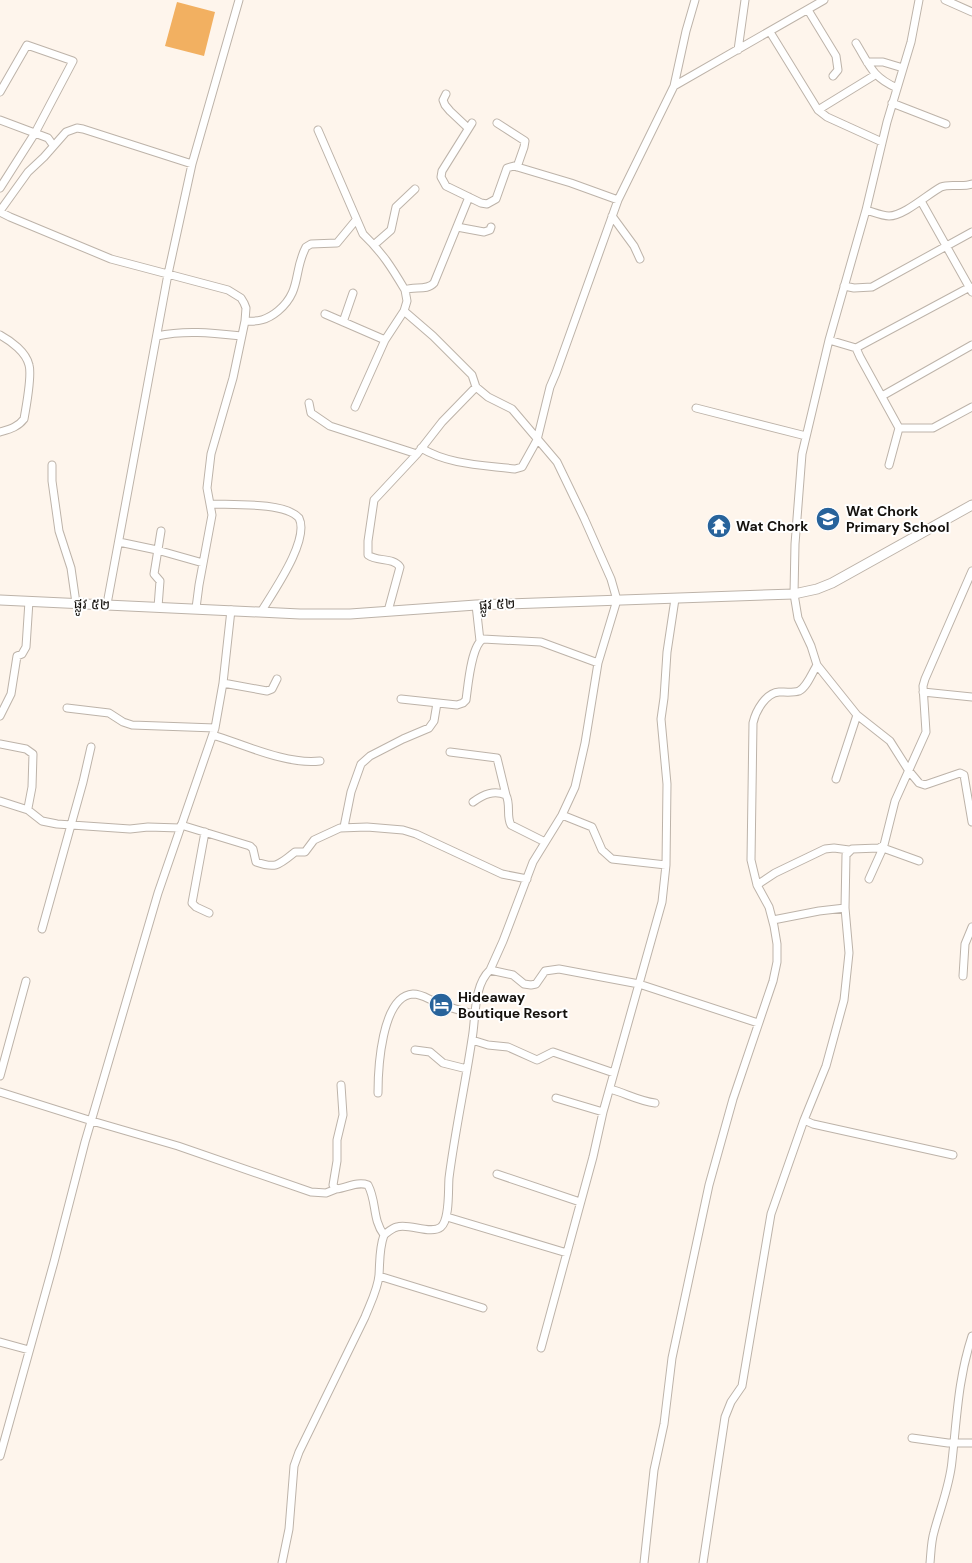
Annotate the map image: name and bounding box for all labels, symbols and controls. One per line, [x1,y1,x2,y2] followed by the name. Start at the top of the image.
[846,502,949,536] place label: Wat Chork Primary School
[815,506,841,532] school or university icon: Wat Chork Primary School
[706,513,732,539] temple icon: Wat Chork
[736,517,808,535] place label: Wat Chork
[73,594,111,617] street label: ផ្លូវ ៥២
[478,594,516,617] street label: ផ្លូវ ៥២
[458,988,568,1022] place label: Hideaway Boutique Resort
[428,992,454,1018] hotel icon: Hideaway Boutique Resort

